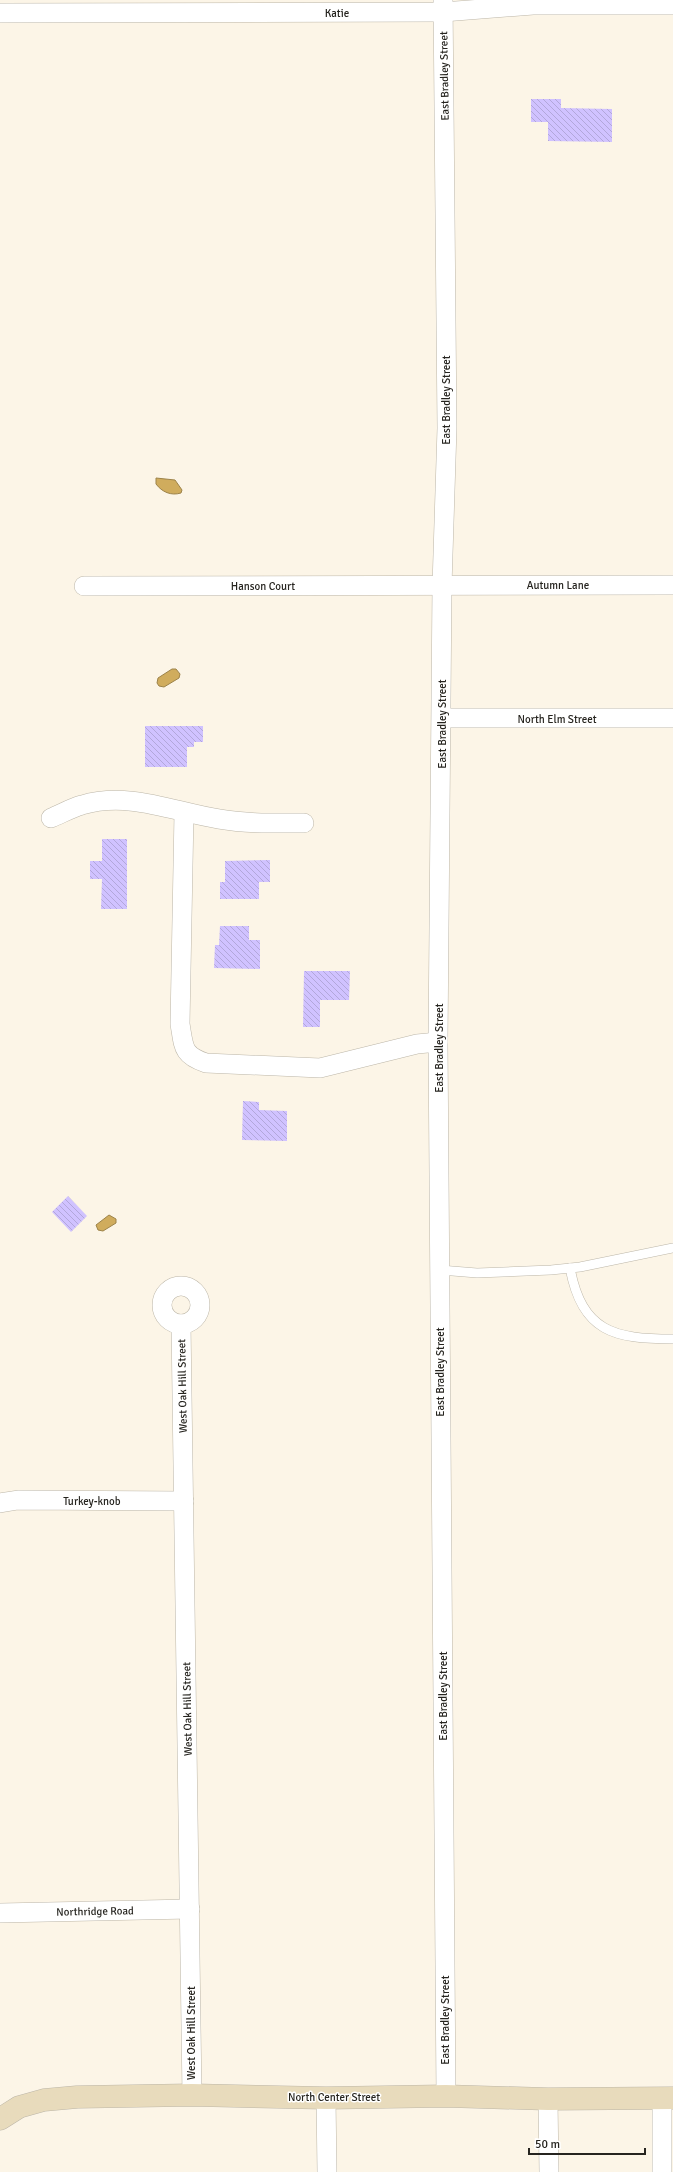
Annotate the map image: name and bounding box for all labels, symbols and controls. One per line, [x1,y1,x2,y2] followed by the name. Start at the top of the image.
[325,7,349,20] street label: Katie
[437,31,452,121] street label: East Bradley Street
[440,355,453,445] street label: East Bradley Street
[527,579,589,592] street label: Autumn Lane
[231,580,295,593] street label: Hanson Court
[436,679,449,769] street label: East Bradley Street
[517,713,597,726] street label: North Elm Street
[433,1003,446,1093] street label: East Bradley Street
[434,1327,447,1417] street label: East Bradley Street
[175,1339,190,1433] street label: West Oak Hill Street
[63,1495,121,1508] street label: Turkey-knob
[437,1651,450,1741] street label: East Bradley Street
[180,1662,195,1756] street label: West Oak Hill Street
[56,1904,134,1919] street label: Northridge Road
[439,1975,452,2065] street label: East Bradley Street
[185,1986,198,2080] street label: West Oak Hill Street
[288,2091,380,2104] street label: North Center Street
[529,2130,645,2156] scale bar
[535,2137,560,2152] text: 50 m

